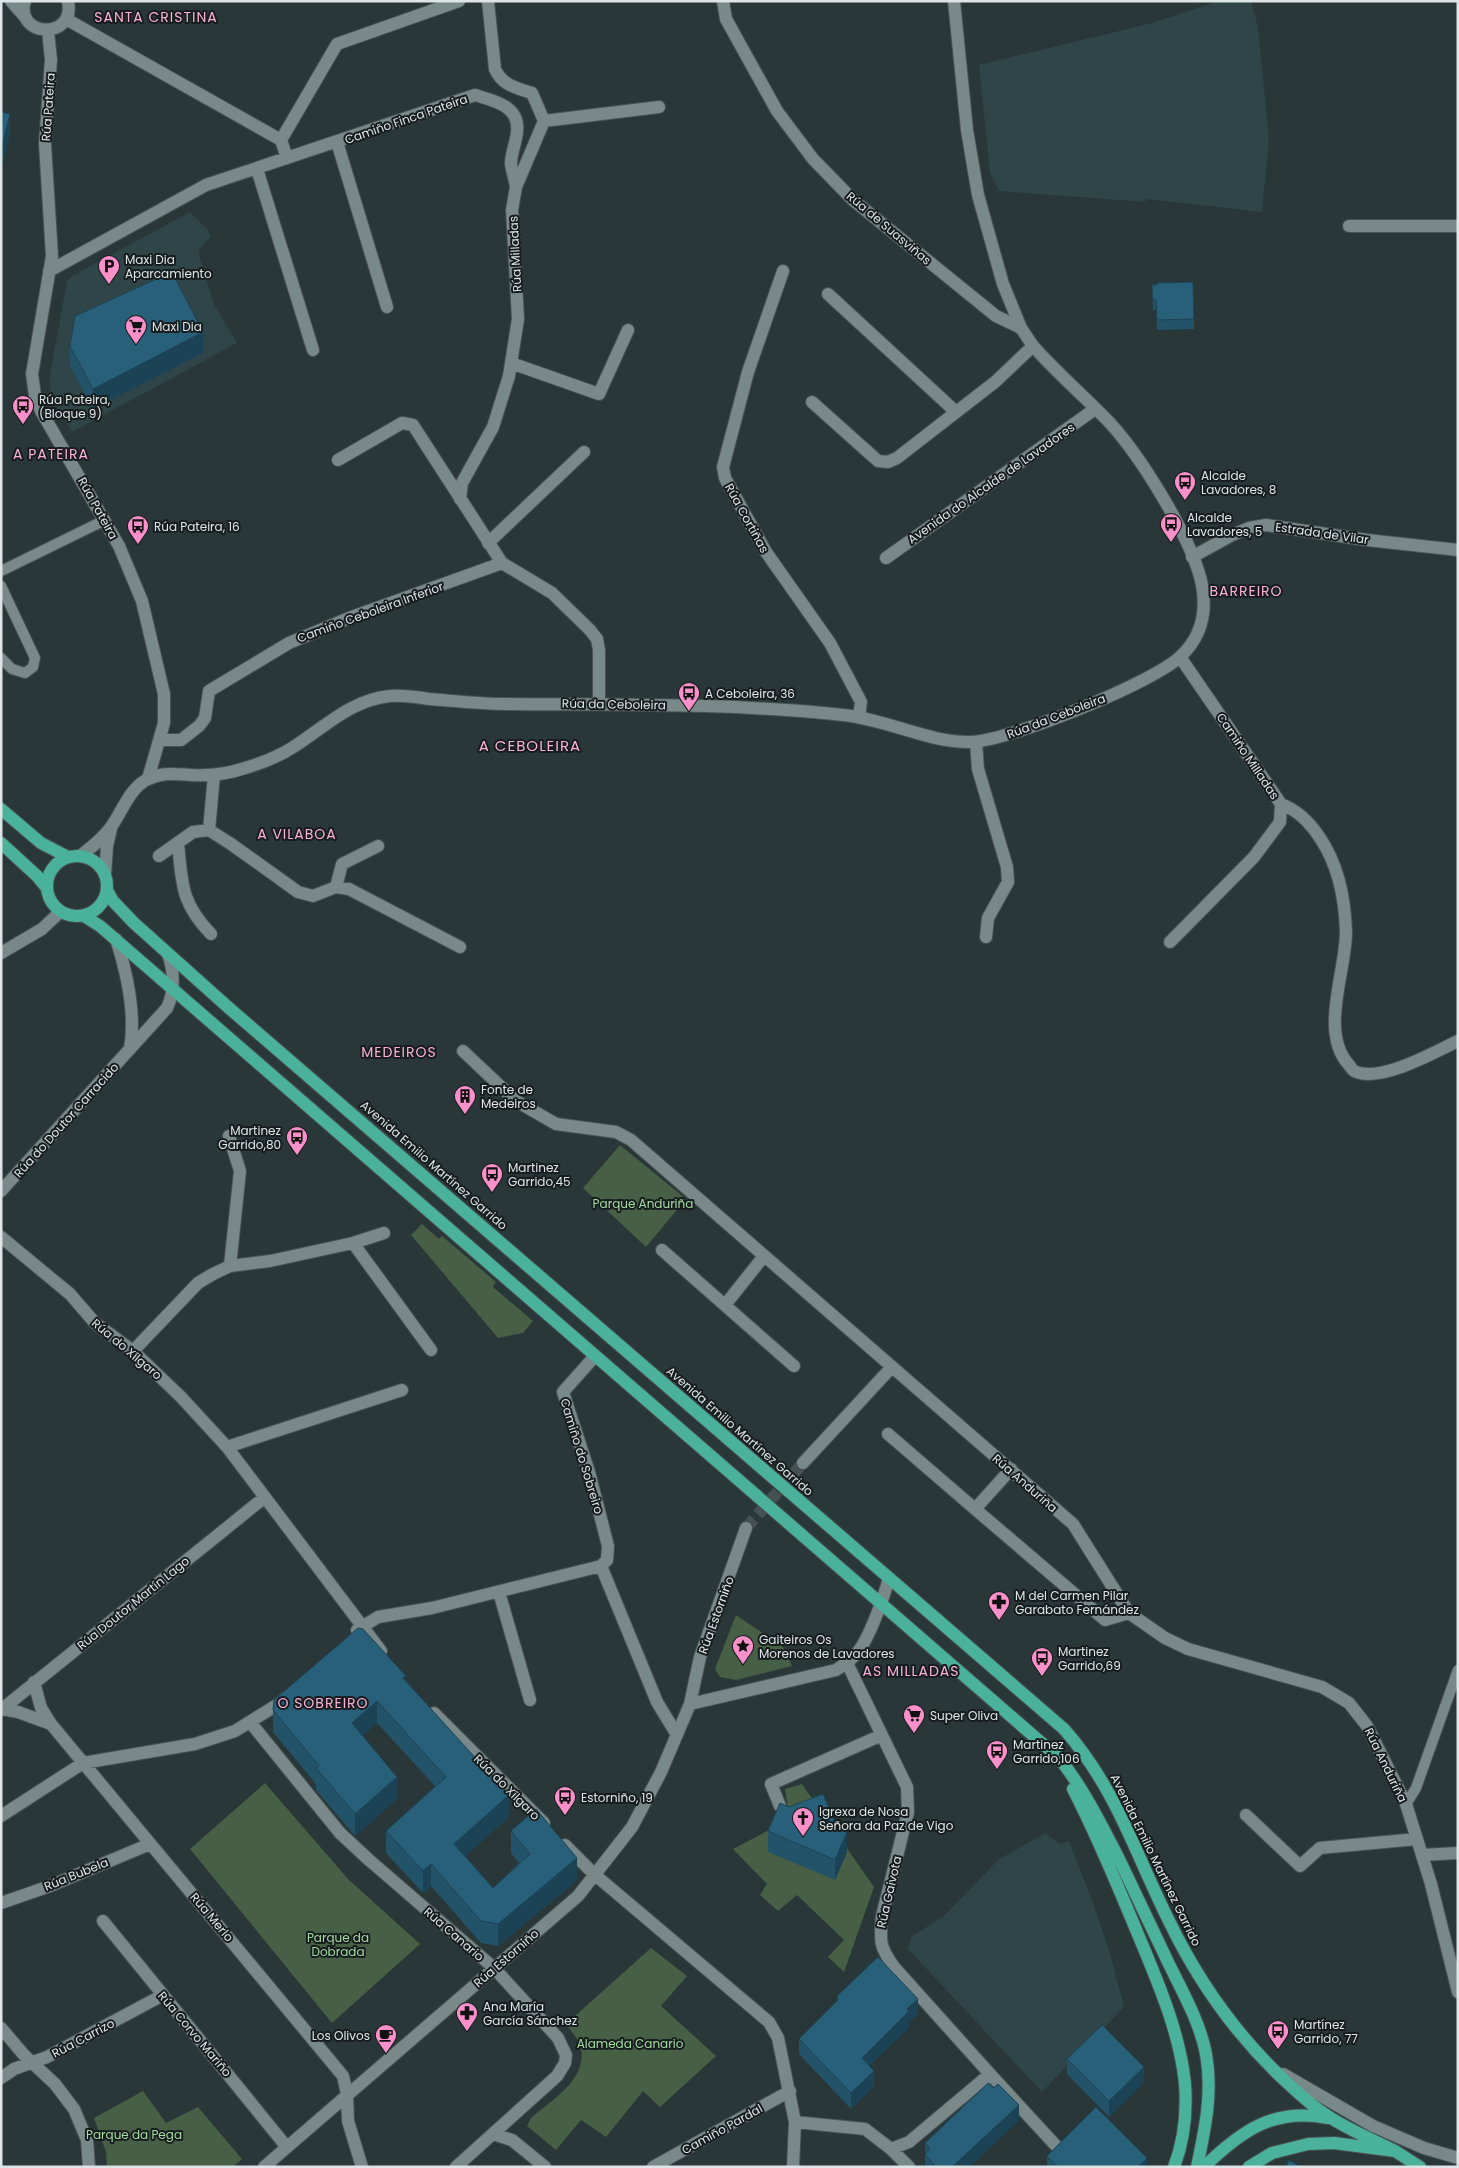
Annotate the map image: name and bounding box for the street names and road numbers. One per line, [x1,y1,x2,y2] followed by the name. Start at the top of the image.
[37,72,59,142] street label: Rúa Pateira
[342,90,470,148] street label: Camiño Finca Pateira
[843,187,935,269] street label: Rúa de Suasviñas
[505,216,525,292] street label: Rúa Milladas
[904,419,1078,547] street label: Avenida do Alcalde de Lavadores
[74,474,122,542] street label: Rúa Pateira
[721,480,773,556] street label: Rúa Cortiñas
[1274,518,1370,548] street label: Estrada de Vilar
[295,577,446,646] street label: Camiño Ceboleira Inferior
[1004,689,1108,743] street label: Rúa da Ceboleira
[562,695,666,713] street label: Rúa da Ceboleira
[1213,709,1283,803] street label: Camiño Milladas
[10,1059,122,1181] street label: Rúa do Doutor Carracido
[357,1096,511,1234] street label: Avenida Emilio Martínez Garrido
[88,1315,166,1384] street label: Rúa do Xílgaro
[663,1362,817,1500] street label: Avenida Emilio Martínez Garrido
[556,1396,608,1516] street label: Camiño do Sobreiro
[989,1450,1061,1516] street label: Rúa Anduriña
[73,1552,193,1654] street label: Rúa Doutor Martín Lago
[694,1574,738,1656] street label: Rúa Estorniño
[1361,1725,1411,1805] street label: Rúa Anduriña
[470,1750,544,1824] street label: Rúa do Xílgaro
[1107,1771,1205,1949] street label: Avenida Emilio Martínez Garrido
[41,1853,111,1895] street label: Rúa Bubela
[872,1854,906,1930] street label: Rúa Gaivota
[186,1889,238,1945] street label: Rúa Merlo
[420,1903,488,1965] street label: Rúa Canario
[470,1925,542,1991] street label: Rúa Estorniño
[154,1988,236,2081] street label: Rúa Corvo Mariño
[49,2014,118,2062] street label: Rúa Carrizo
[679,2100,766,2158] street label: Camiño Pardal

